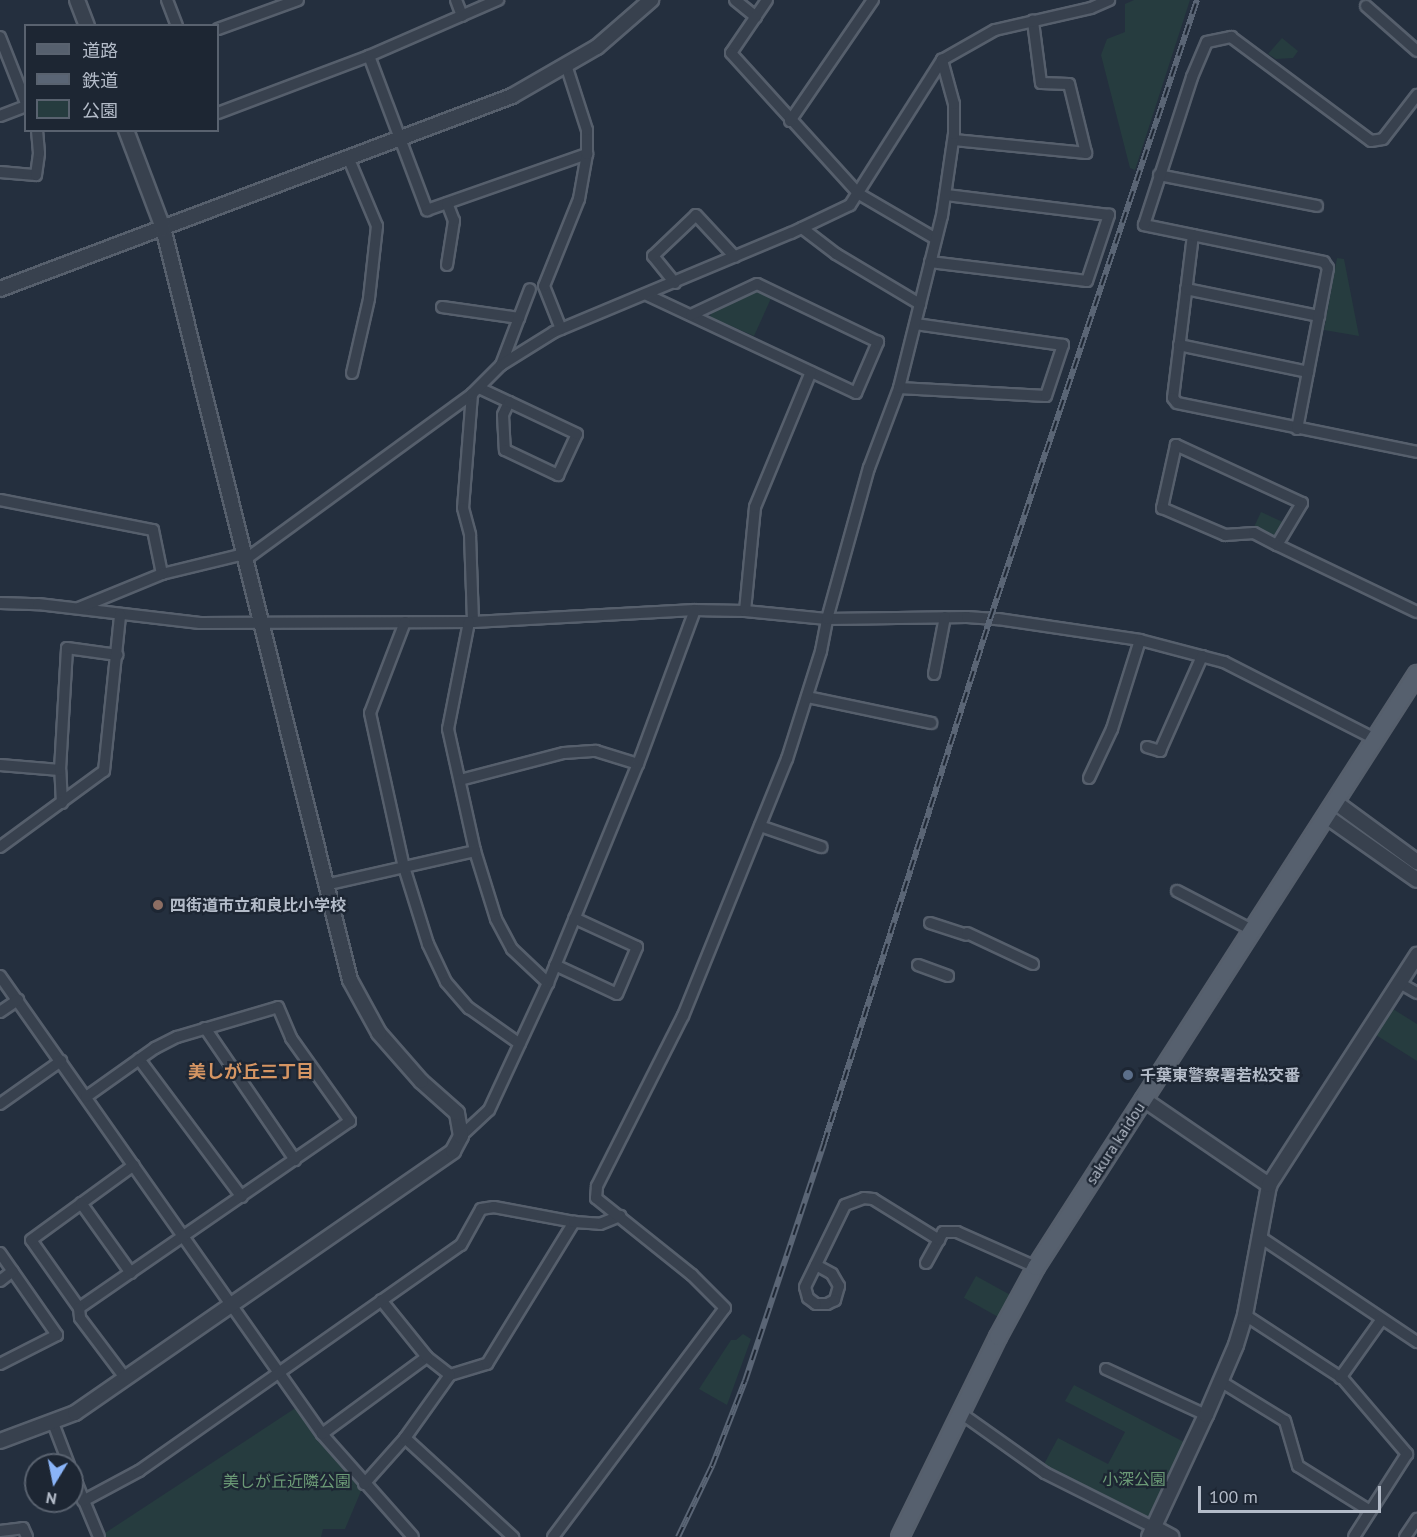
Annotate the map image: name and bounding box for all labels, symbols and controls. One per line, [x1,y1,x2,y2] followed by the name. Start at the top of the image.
[24,24,219,132] legend
[82,39,118,62] text: 道路
[82,69,118,92] text: 鉄道
[82,99,118,122] text: 公園
[170,895,346,915] place label: 四街道市立和良比小学校
[151,898,165,912] marker: 四街道市立和良比小学校
[188,1061,314,1083] district label: 美しが丘三丁目
[1140,1065,1300,1085] place label: 千葉東警察署若松交番
[1121,1068,1135,1082] marker: 千葉東警察署若松交番
[1081,1098,1149,1188] street label: sakura kaidou
[24,1453,84,1513] north arrow
[1102,1469,1166,1489] park label: 小深公園
[223,1471,351,1491] park label: 美しが丘近隣公園
[1201,1474,1384,1512] scale bar
[1209,1485,1258,1508] text: 100 m
[44,1488,58,1510] text: N

